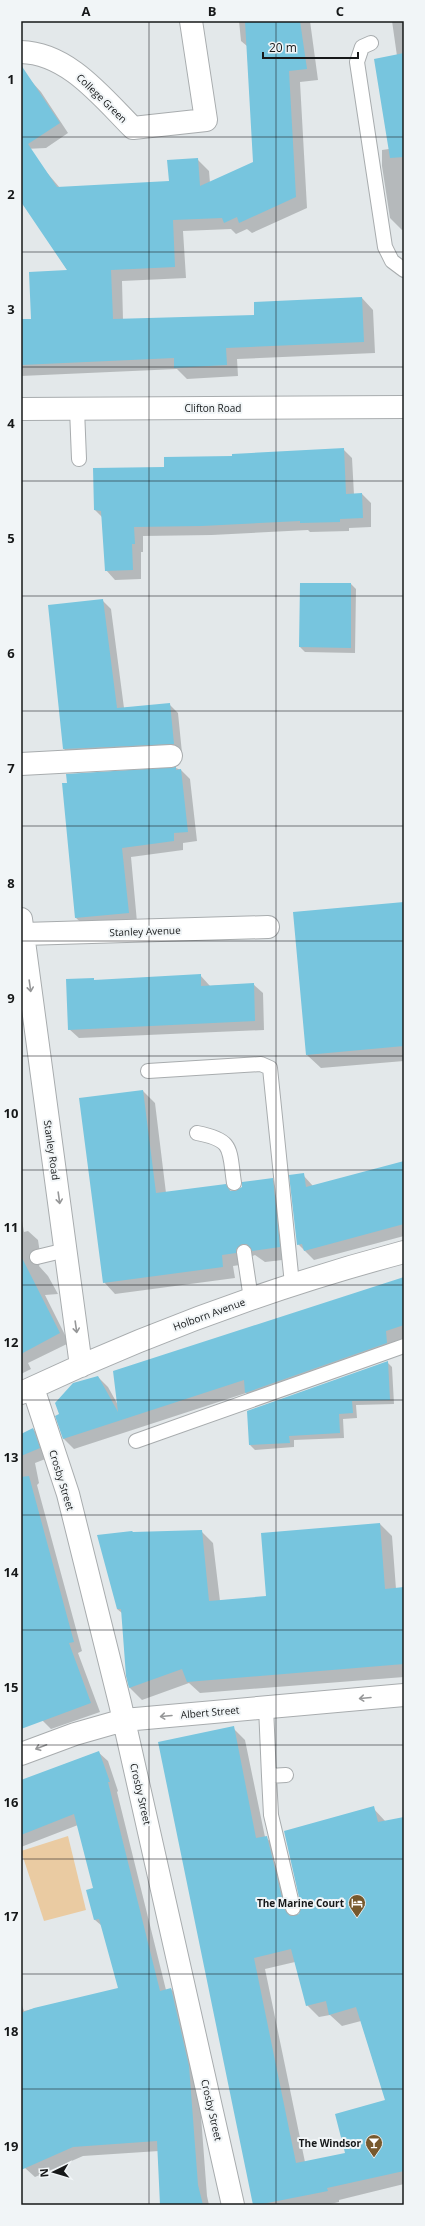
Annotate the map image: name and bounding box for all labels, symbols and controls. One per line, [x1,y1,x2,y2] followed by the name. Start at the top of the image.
[82,2,91,20] text: A
[208,2,217,20] text: B
[336,2,344,20] text: C
[263,34,358,60] scale bar
[269,39,297,56] text: 20 m
[7,70,15,88] text: 1
[74,70,130,126] street label: College Green
[7,185,15,203] text: 2
[7,300,15,318] text: 3
[185,401,241,415] street label: Clifton Road
[7,414,15,432] text: 4
[7,529,15,547] text: 5
[7,644,15,662] text: 6
[7,759,15,777] text: 7
[7,874,15,892] text: 8
[109,923,181,939] street label: Stanley Avenue
[26,980,34,993] one-way arrow
[7,989,15,1007] text: 9
[4,1104,18,1122] text: 10
[41,1119,63,1181] street label: Stanley Road
[55,1192,63,1205] one-way arrow
[4,1218,18,1236] text: 11
[171,1294,247,1334] street label: Holborn Avenue
[72,1320,80,1333] one-way arrow
[4,1333,19,1351] text: 12
[4,1448,18,1466] text: 13
[46,1448,78,1512] street label: Crosby Street
[4,1563,19,1581] text: 14
[4,1678,18,1696] text: 15
[359,1695,372,1702] one-way arrow
[180,1702,240,1722] street label: Albert Street
[160,1712,173,1720] one-way arrow
[35,1743,47,1751] one-way arrow
[127,1762,155,1827] street label: Crosby Street
[4,1793,19,1811] text: 16
[347,1893,367,1918] hotel icon: The Marine Court
[257,1896,345,1910] place label: The Marine Court
[4,1907,19,1925] text: 17
[4,2022,18,2040] text: 18
[198,2078,226,2143] street label: Crosby Street
[364,2133,384,2158] bar icon: The Windsor
[299,2136,361,2150] place label: The Windsor
[4,2137,18,2155] text: 19
[34,2152,74,2192] north arrow
[36,2168,51,2178] text: N

